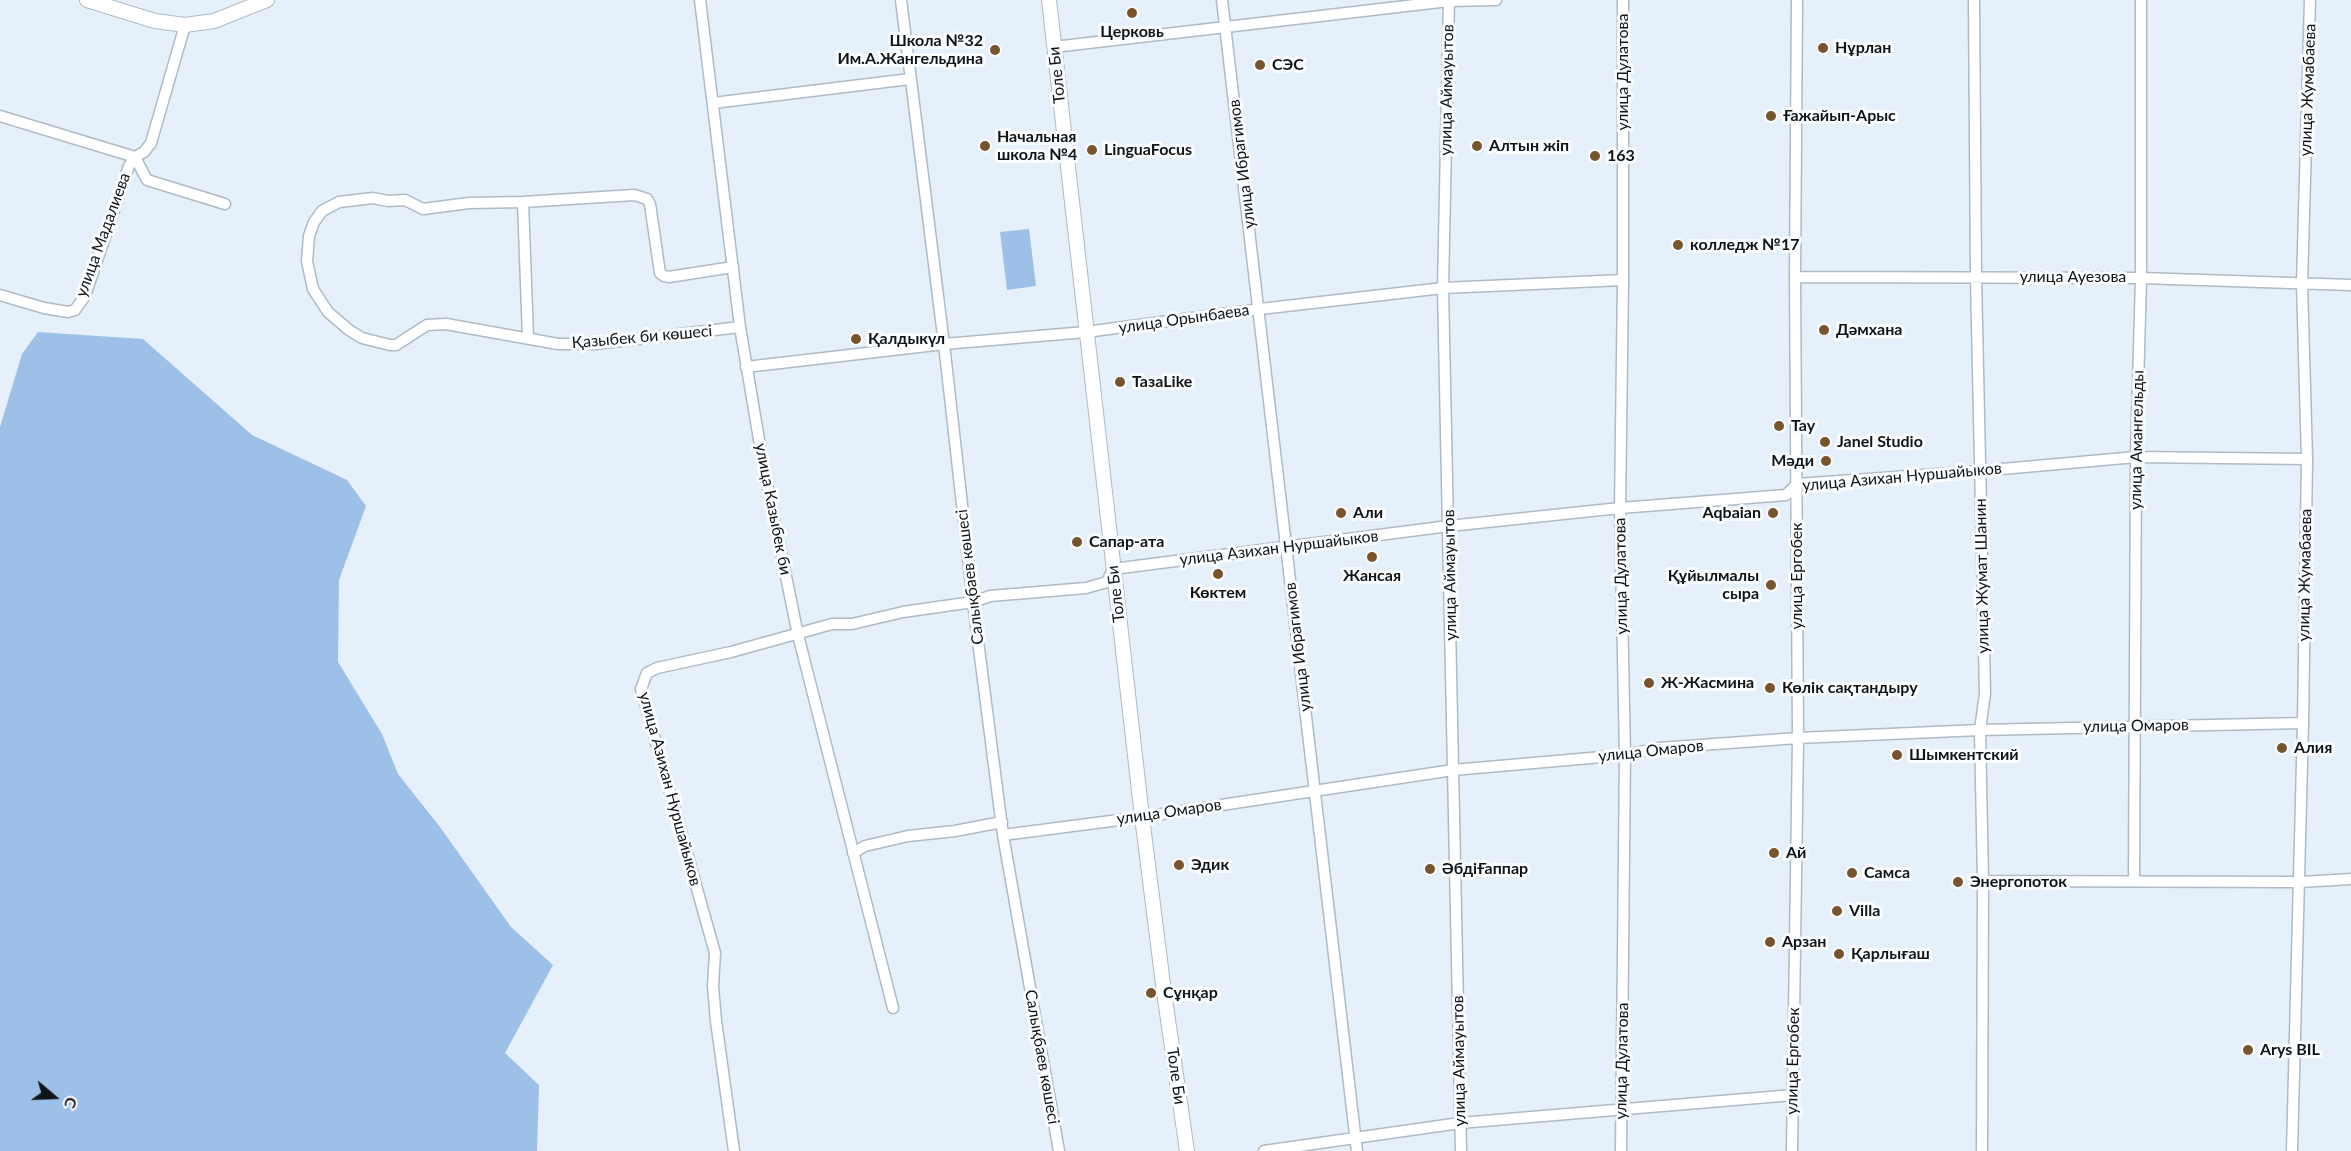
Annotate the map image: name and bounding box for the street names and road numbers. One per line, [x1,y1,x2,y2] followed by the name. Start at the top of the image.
[1613,14,1633,130] street label: улица Дулатова
[2296,23,2320,157] street label: улица Жумабаева
[1436,24,1458,156] street label: улица Аймауытов
[1044,46,1070,104] street label: Толе Би
[1225,98,1259,230] street label: улица Ибрагимов
[72,170,134,300] street label: улица Мадалиева
[2020,267,2126,287] street label: улица Ауезова
[1117,300,1251,338] street label: улица Орынбаева
[571,321,713,353] street label: Қазыбек би көшесі
[2126,370,2148,510] street label: улица Амангельды
[751,441,795,577] street label: улица Казыбек би
[1801,459,2003,495] street label: улица Азихан Нуршайыков
[1971,498,1993,654] street label: улица Жумат Шанин
[952,508,988,646] street label: Салықбаев көшесі
[2294,508,2316,642] street label: улица Жумабаева
[1439,509,1461,641] street label: улица Аймауытов
[1610,517,1632,635] street label: улица Дулатова
[1787,522,1807,630] street label: улица Ергобек
[1179,526,1379,570] street label: улица Азихан Нуршайыков
[1103,564,1129,624] street label: Толе Би
[1281,581,1315,713] street label: улица Ибрагимов
[635,690,705,888] street label: улица Азихан Нуршайыков
[2083,715,2189,737] street label: улица Омаров
[1597,736,1705,766] street label: улица Омаров
[1115,795,1223,829] street label: улица Омаров
[1021,988,1063,1126] street label: Салықбаев көшесі
[1448,995,1470,1127] street label: улица Аймауытов
[1611,1002,1633,1120] street label: улица Дулатова
[1782,1007,1804,1115] street label: улица Ергобек
[1163,1046,1189,1106] street label: Толе Би

